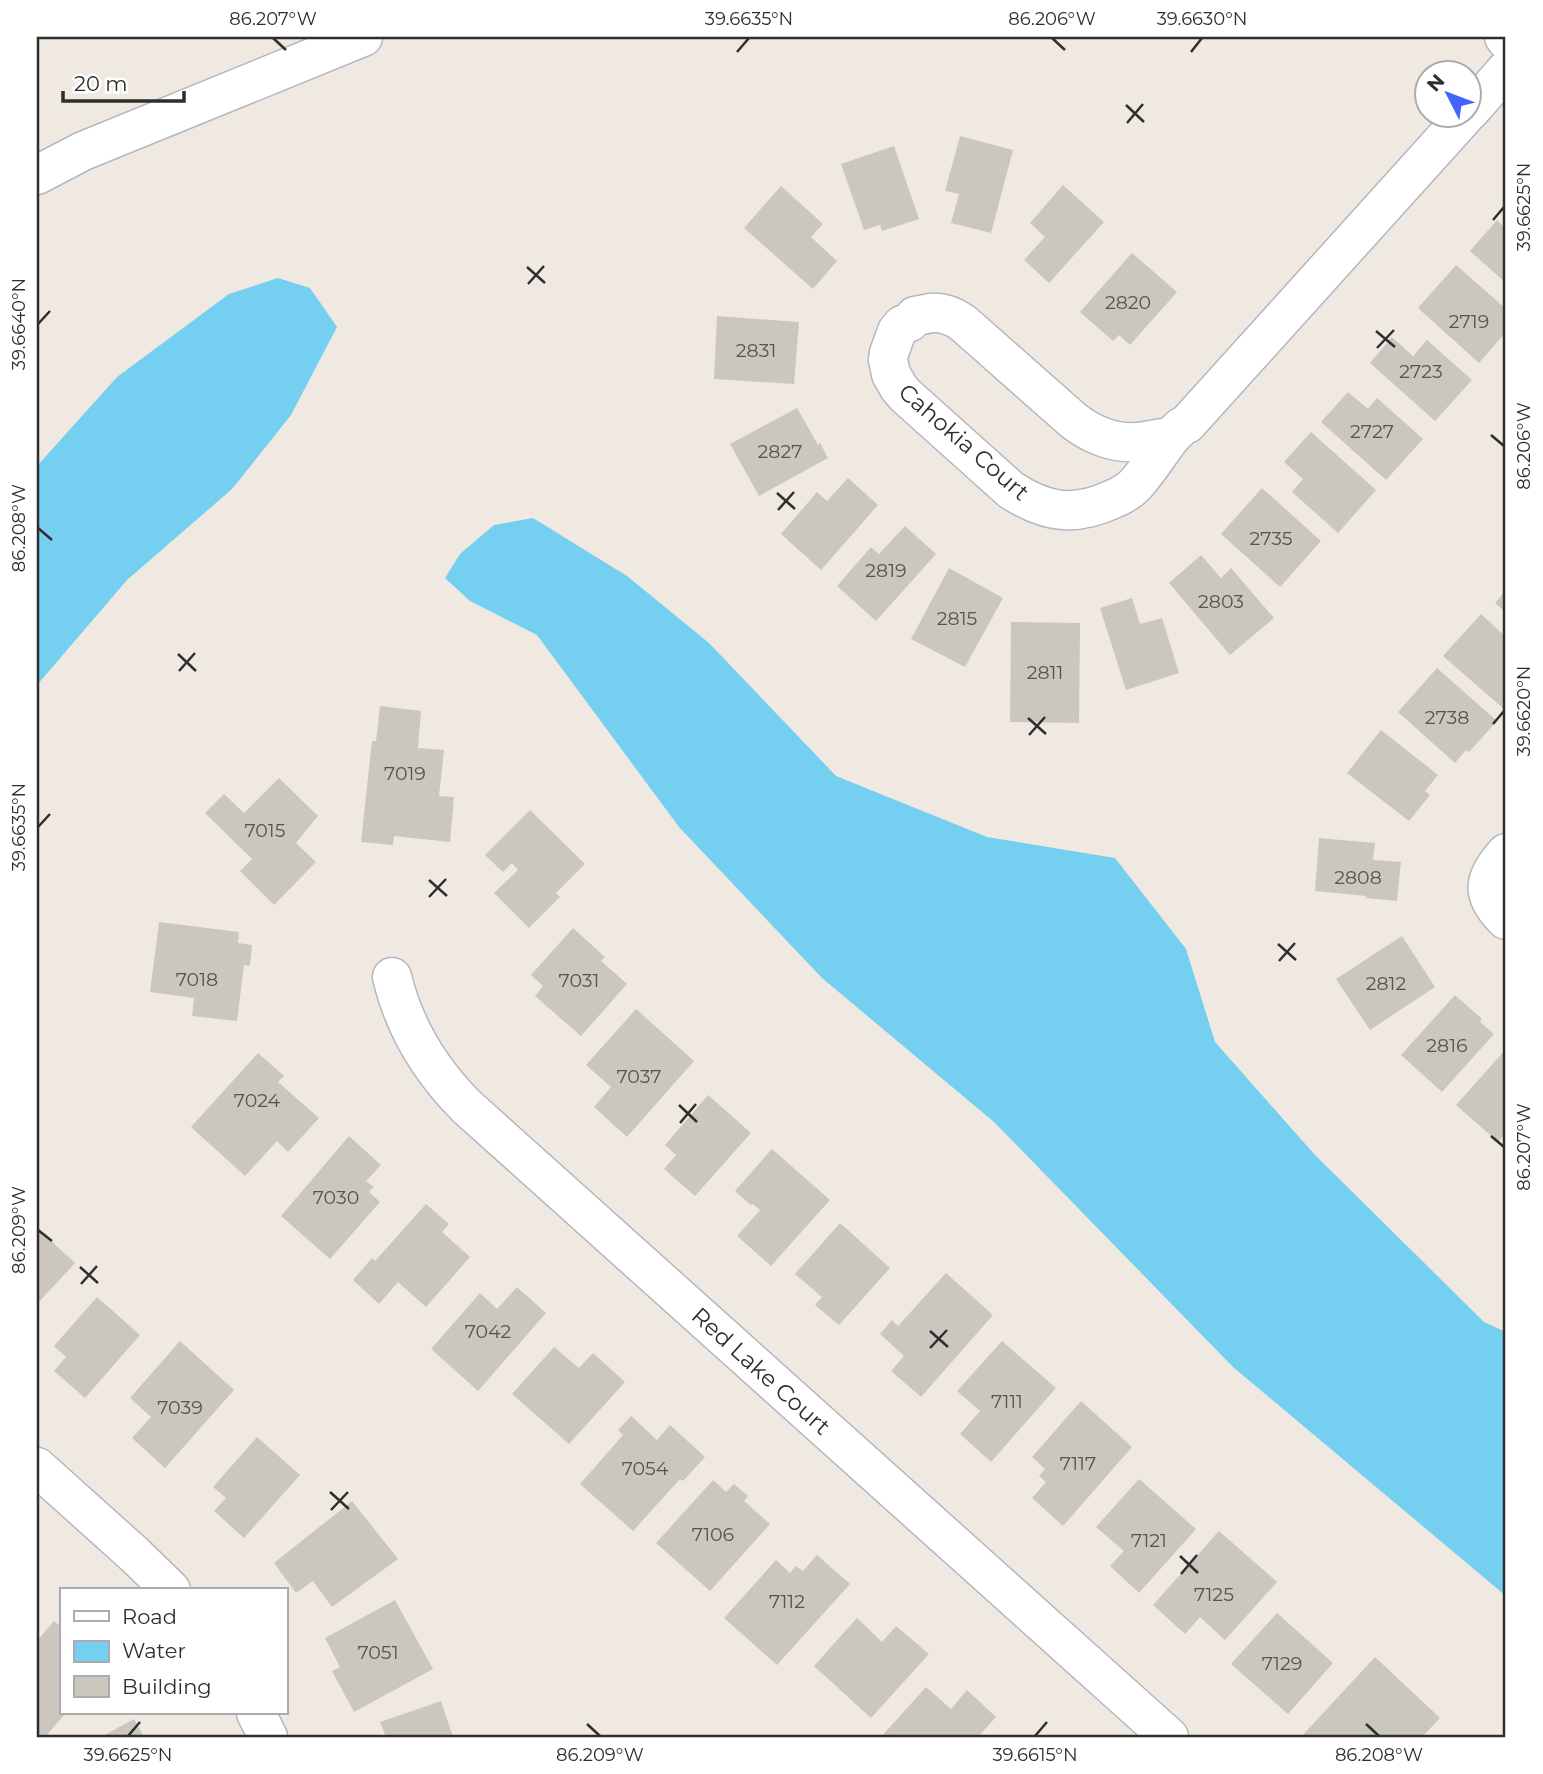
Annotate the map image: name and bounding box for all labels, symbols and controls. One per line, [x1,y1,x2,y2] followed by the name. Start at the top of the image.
[229,8,317,30] text: 86.207°W
[705,8,793,30] text: 39.6635°N
[1008,8,1096,30] text: 86.206°W
[1157,8,1247,30] text: 39.6630°N
[63,60,184,104] scale bar
[1414,60,1484,130] north arrow
[1422,70,1449,96] text: N
[74,71,128,96] text: 20 m
[1513,163,1535,251] text: 39.6625°N
[8,278,30,370] text: 39.6640°N
[1105,291,1151,314] house number: 2820
[1449,310,1489,333] house number: 2719
[736,339,776,362] house number: 2831
[1399,360,1443,383] house number: 2723
[893,378,1035,506] street label: Cahokia Court
[1513,402,1535,490] text: 86.206°W
[1350,420,1394,443] house number: 2727
[758,440,802,463] house number: 2827
[8,484,30,572] text: 86.208°W
[1249,527,1293,550] house number: 2735
[865,559,907,582] house number: 2819
[1198,590,1244,613] house number: 2803
[937,607,978,630] house number: 2815
[1027,661,1063,684] house number: 2811
[1513,666,1535,756] text: 39.6620°N
[1425,706,1469,729] house number: 2738
[384,762,426,785] house number: 7019
[8,783,30,871] text: 39.6635°N
[244,819,286,842] house number: 7015
[1334,866,1382,889] house number: 2808
[176,968,218,991] house number: 7018
[559,969,599,992] house number: 7031
[1366,972,1406,995] house number: 2812
[1426,1034,1468,1057] house number: 2816
[617,1065,661,1088] house number: 7037
[234,1089,281,1112] house number: 7024
[1513,1103,1535,1191] text: 86.207°W
[8,1186,30,1274] text: 86.209°W
[313,1186,359,1209] house number: 7030
[686,1301,836,1441] street label: Red Lake Court
[465,1320,512,1343] house number: 7042
[991,1390,1023,1413] house number: 7111
[157,1396,203,1419] house number: 7039
[1060,1452,1096,1475] house number: 7117
[622,1457,669,1480] house number: 7054
[692,1523,734,1546] house number: 7106
[1131,1529,1167,1552] house number: 7121
[1194,1583,1234,1606] house number: 7125
[60,1588,287,1714] legend
[769,1590,805,1613] house number: 7112
[122,1604,177,1629] text: Road
[122,1638,186,1663] text: Water
[357,1641,399,1664] house number: 7051
[1262,1652,1302,1675] house number: 7129
[122,1674,212,1699] text: Building
[84,1744,172,1766] text: 39.6625°N
[556,1744,644,1766] text: 86.209°W
[992,1744,1078,1766] text: 39.6615°N
[1335,1744,1423,1766] text: 86.208°W

